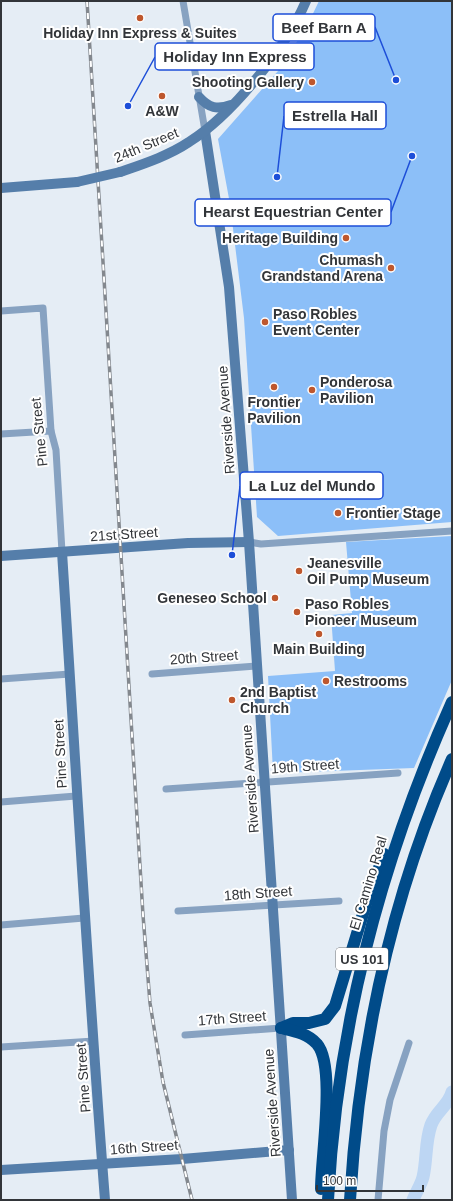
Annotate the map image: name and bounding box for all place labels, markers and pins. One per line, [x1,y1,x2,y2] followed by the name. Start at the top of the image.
[135,13,145,23] marker: Holiday Inn Express & Suites
[273,14,375,41] callout: Beef Barn A
[43,25,237,41] place label: Holiday Inn Express & Suites
[155,43,314,70] callout: Holiday Inn Express
[192,74,304,90] place label: Shooting Gallery
[307,77,317,87] marker: Shooting Gallery
[157,91,167,101] marker: A&W
[284,102,386,129] callout: Estrella Hall
[145,103,180,119] place label: A&W
[195,199,391,226] callout: Hearst Equestrian Center
[222,230,338,246] place label: Heritage Building
[341,233,351,243] marker: Heritage Building
[261,252,383,284] place label: Chumash Grandstand Arena
[386,263,396,273] marker: Chumash Grandstand Arena
[273,306,360,338] place label: Paso Robles Event Center
[260,317,270,327] marker: Paso Robles Event Center
[320,374,393,406] place label: Ponderosa Pavilion
[269,382,279,392] marker: Frontier Pavilion
[307,385,317,395] marker: Ponderosa Pavilion
[247,394,301,426] place label: Frontier Pavilion
[240,472,383,499] callout: La Luz del Mundo
[346,505,441,521] place label: Frontier Stage
[333,508,343,518] marker: Frontier Stage
[307,555,429,587] place label: Jeanesville Oil Pump Museum
[294,566,304,576] marker: Jeanesville Oil Pump Museum
[157,590,267,606] place label: Geneseo School
[270,593,280,603] marker: Geneseo School
[305,596,417,628] place label: Paso Robles Pioneer Museum
[292,607,302,617] marker: Paso Robles Pioneer Museum
[314,629,324,639] marker: Main Building
[273,641,365,657] place label: Main Building
[334,673,407,689] place label: Restrooms
[321,676,331,686] marker: Restrooms
[240,684,317,716] place label: 2nd Baptist Church
[227,695,237,705] marker: 2nd Baptist Church

